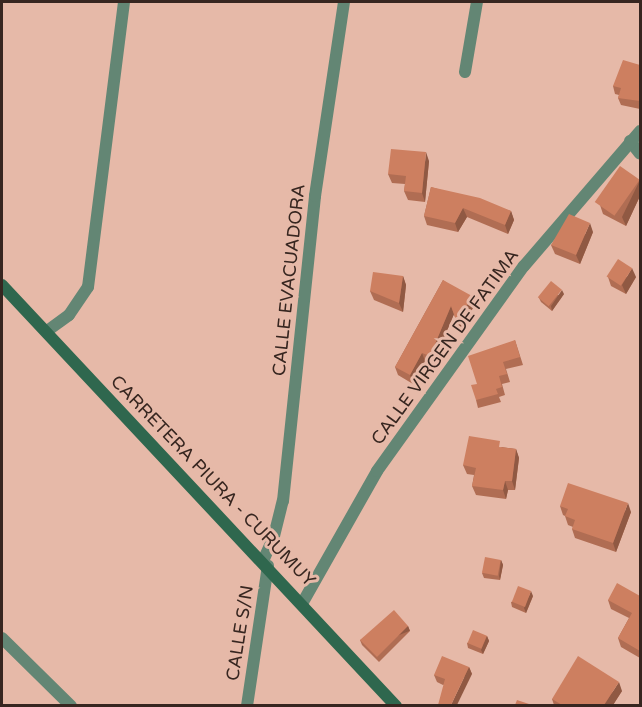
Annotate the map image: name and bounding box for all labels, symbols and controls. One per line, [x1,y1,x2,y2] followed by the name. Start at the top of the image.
[268,183,310,377] street label: CALLE EVACUADORA
[367,245,523,449] street label: CALLE VIRGEN DE FATIMA
[106,371,320,591] street label: CARRETERA PIURA - CURUMUY
[222,584,258,682] street label: CALLE S/N

